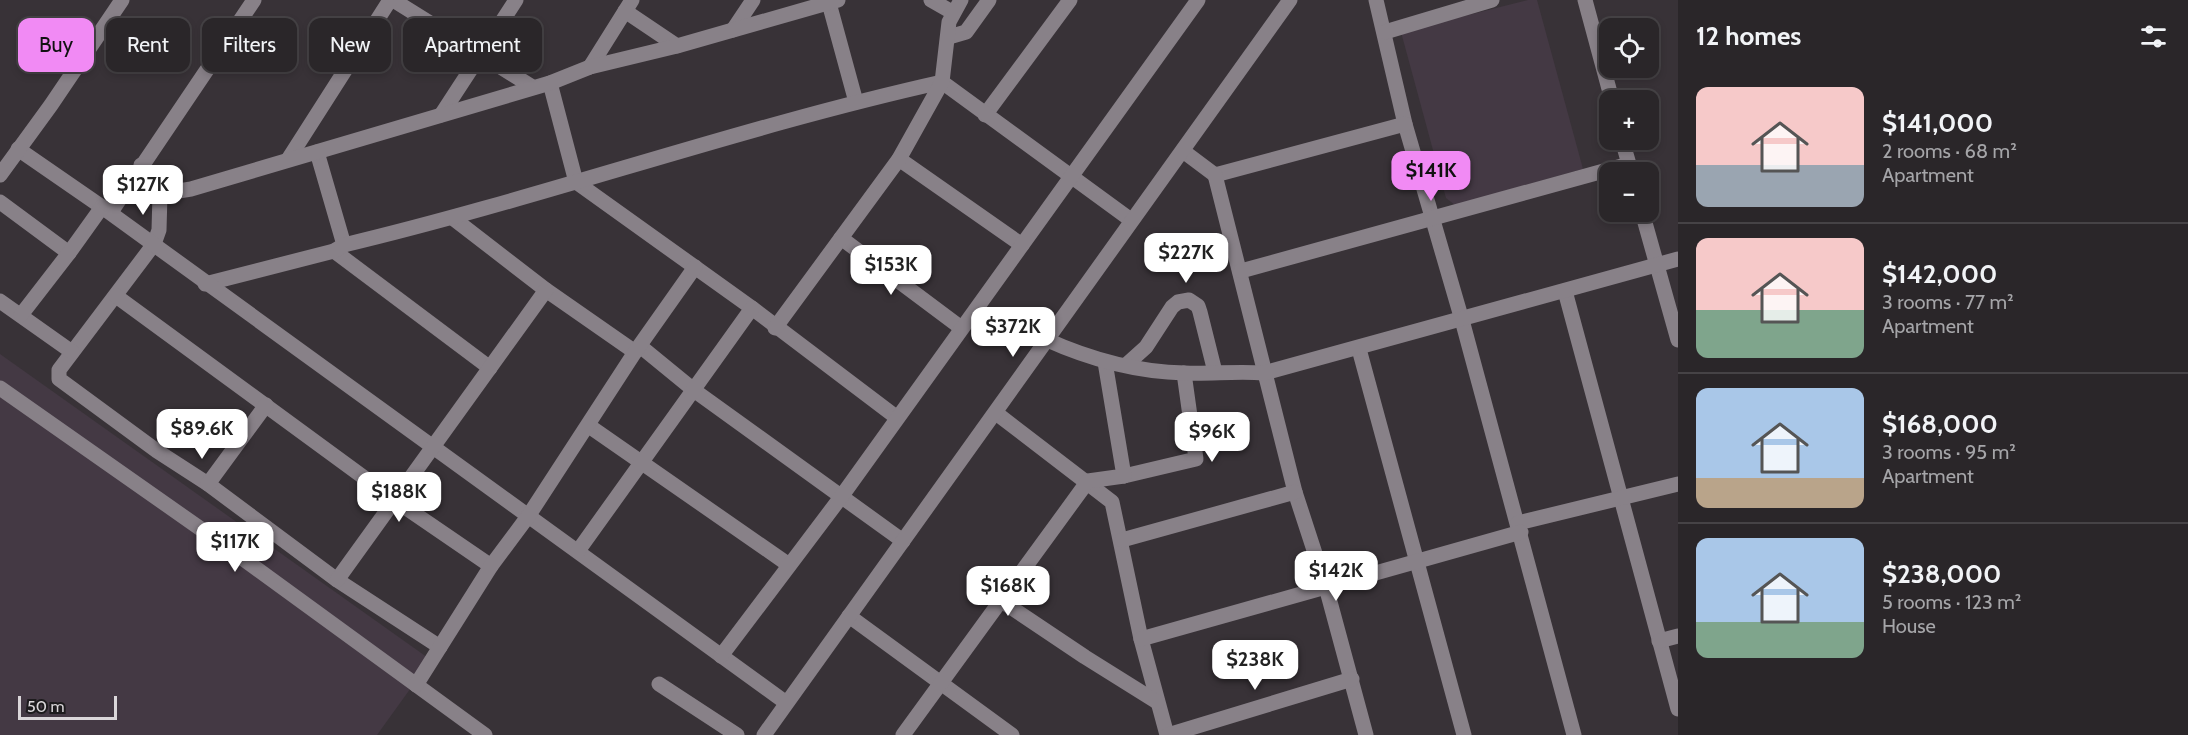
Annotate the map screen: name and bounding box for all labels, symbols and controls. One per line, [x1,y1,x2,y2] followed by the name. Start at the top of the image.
[18,18,94,72] chip: Buy
[106,18,190,72] chip: Rent
[202,18,297,72] chip: Filters
[309,18,391,72] chip: New
[403,18,542,72] chip: Apartment
[1599,18,1659,222] map controls
[1599,18,1659,78] button: locate
[1696,20,1801,52] text: 12 homes
[2137,20,2170,53] icon: filters
[1599,90,1659,150] button: +
[1882,107,1993,139] text: $141,000
[1744,111,1816,183] icon: home
[1882,139,2017,163] text: 2 rooms · 68 m²
[1389,151,1473,202] pin: $141K
[1405,158,1457,182] text: $141K
[1599,162,1659,222] button: −
[1882,163,1974,187] text: Apartment
[101,165,185,216] pin: $127K
[117,172,169,196] text: $127K
[1144,233,1228,284] pin: $227K
[1158,240,1214,264] text: $227K
[849,245,933,296] pin: $153K
[864,252,918,276] text: $153K
[1882,258,1997,290] text: $142,000
[1744,262,1816,334] icon: home
[1882,290,2014,314] text: 3 rooms · 77 m²
[971,307,1055,358] pin: $372K
[985,314,1041,338] text: $372K
[1882,314,1974,338] text: Apartment
[1882,408,1998,440] text: $168,000
[153,409,251,460] pin: $89.6K
[1176,412,1248,463] pin: $96K
[1744,412,1816,484] icon: home
[171,416,233,440] text: $89.6K
[1189,419,1235,443] text: $96K
[1882,440,2016,464] text: 3 rooms · 95 m²
[1882,464,1974,488] text: Apartment
[357,472,441,523] pin: $188K
[371,479,427,503] text: $188K
[193,522,277,573] pin: $117K
[210,529,260,553] text: $117K
[1294,551,1378,602] pin: $142K
[1309,558,1363,582] text: $142K
[1882,558,2001,590] text: $238,000
[1744,562,1816,634] icon: home
[966,566,1050,617] pin: $168K
[981,573,1035,597] text: $168K
[1882,590,2021,614] text: 5 rooms · 123 m²
[1882,614,1936,638] text: House
[1213,640,1297,691] pin: $238K
[1226,647,1284,671] text: $238K
[18,693,117,720] scale bar
[27,697,64,716] text: 50 m

